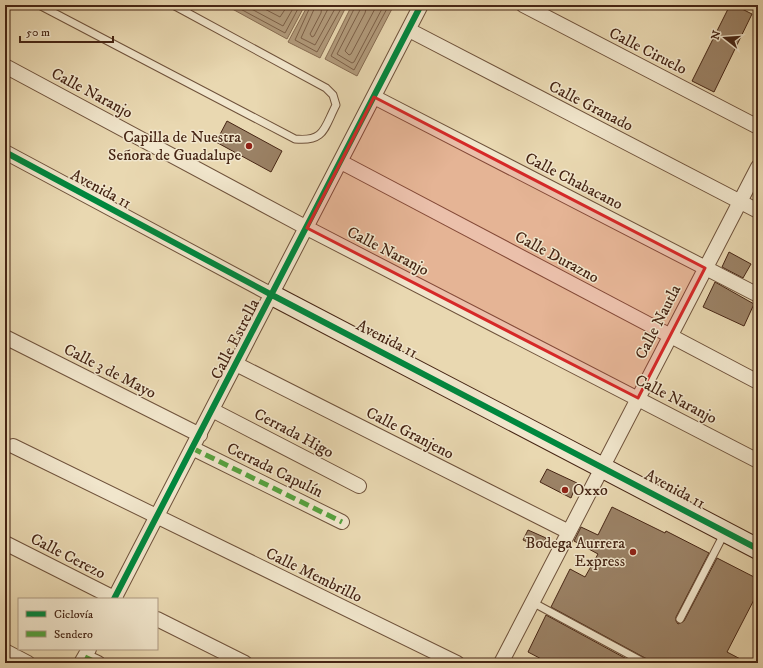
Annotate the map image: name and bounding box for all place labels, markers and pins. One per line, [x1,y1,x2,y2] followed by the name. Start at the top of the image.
[108,127,241,165] place label: Capilla de Nuestra Señora de Guadalupe
[244,141,254,151] marker: Capilla de Nuestra Señora de Guadalupe
[573,480,608,500] place label: Oxxo
[560,485,570,495] marker: Oxxo
[525,533,625,571] place label: Bodega Aurrera Express
[628,547,638,557] marker: Bodega Aurrera Express

